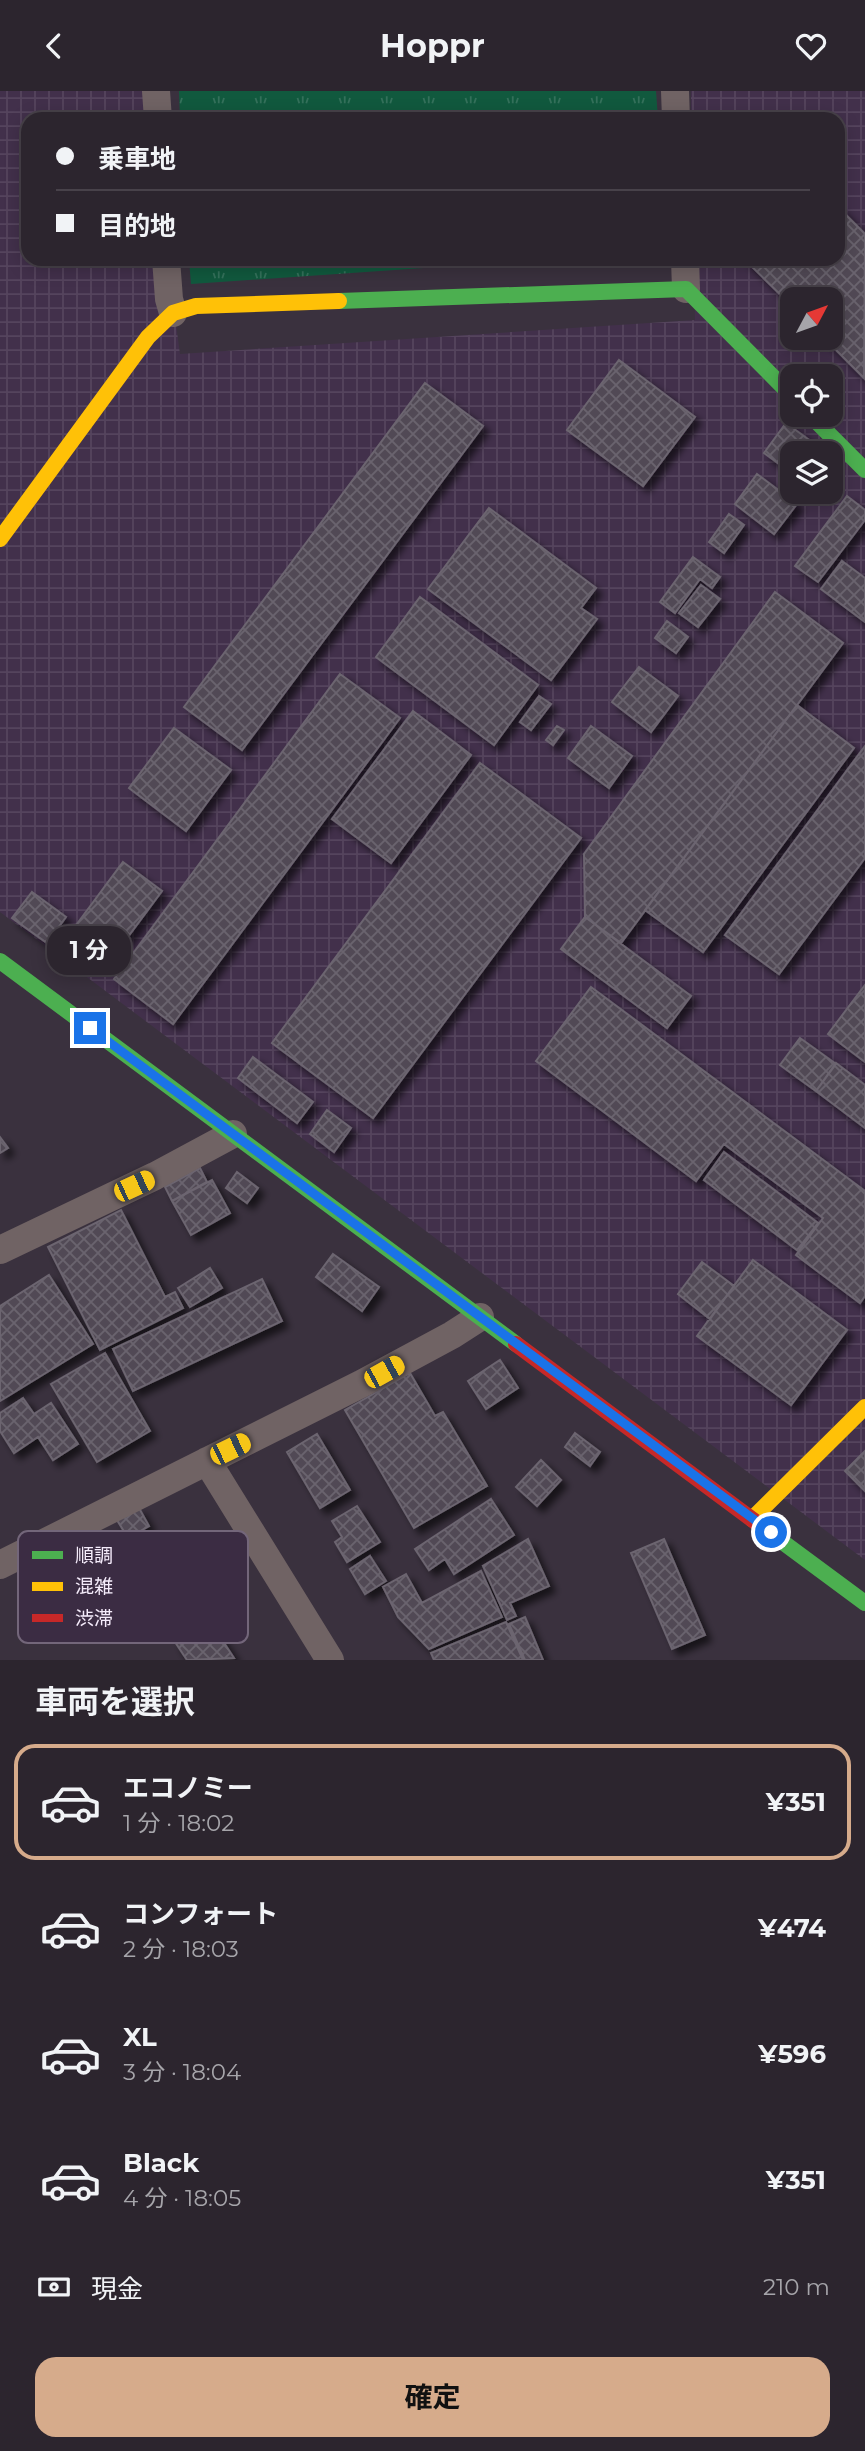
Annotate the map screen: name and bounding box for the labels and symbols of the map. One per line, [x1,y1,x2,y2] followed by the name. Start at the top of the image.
[780,287,844,350] north arrow
[48,927,132,975] callout: 1 分
[74,1012,106,1044] route end
[111,1168,158,1204] car
[361,1353,408,1391] car
[207,1430,254,1468] car
[755,1516,787,1548] route start
[18,1531,248,1643] legend
[75,1544,113,1567] text: 順調
[75,1575,113,1598] text: 混雑
[75,1607,113,1630] text: 渋滞

